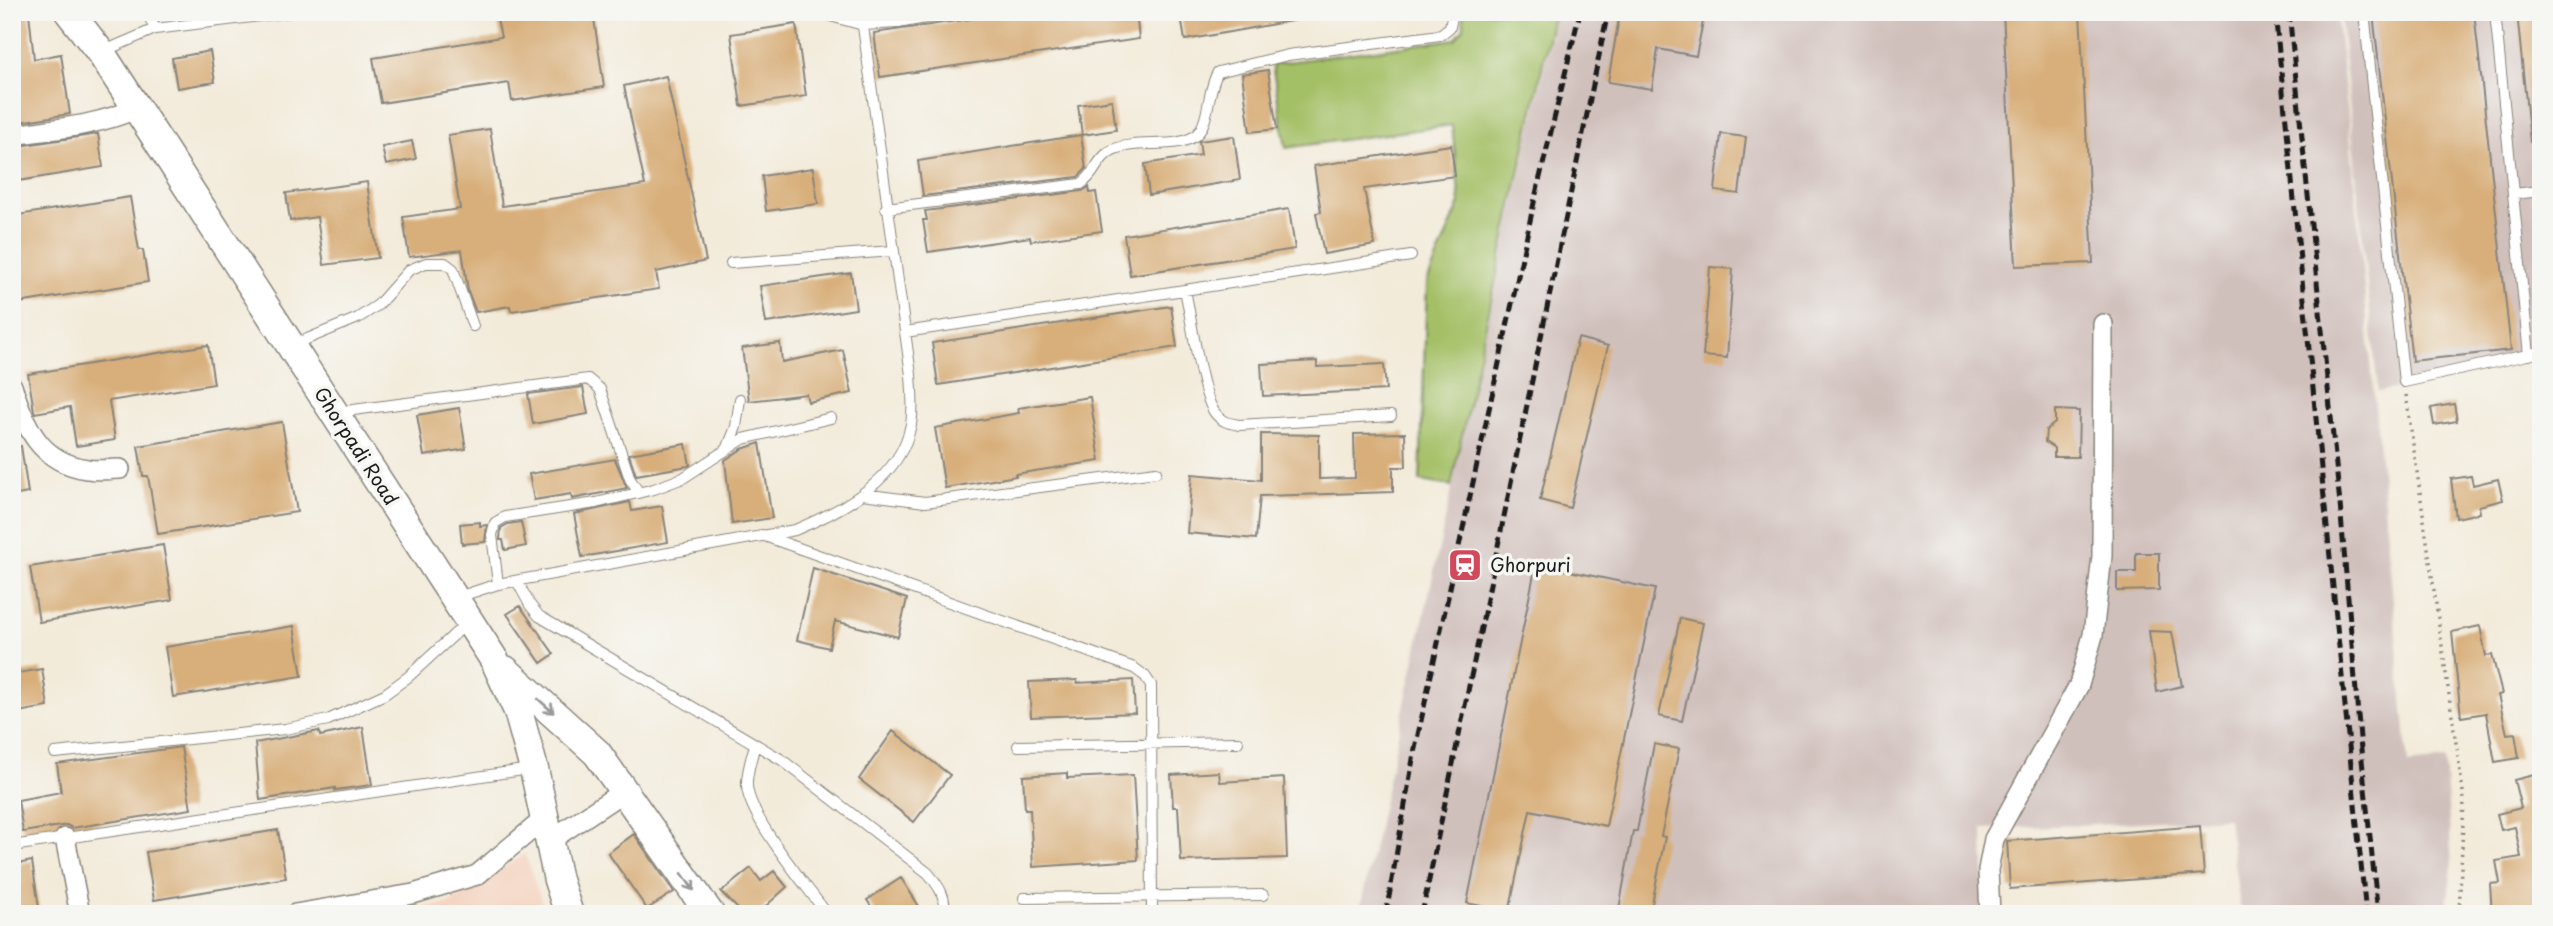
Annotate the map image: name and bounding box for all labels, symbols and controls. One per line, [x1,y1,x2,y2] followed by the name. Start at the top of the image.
[308,381,406,510] street label: Ghorpadi Road
[1446,546,1484,584] station icon: Ghorpuri
[1490,550,1571,578] place label: Ghorpuri
[536,698,554,714] one-way arrow
[681,872,695,892] one-way arrow

